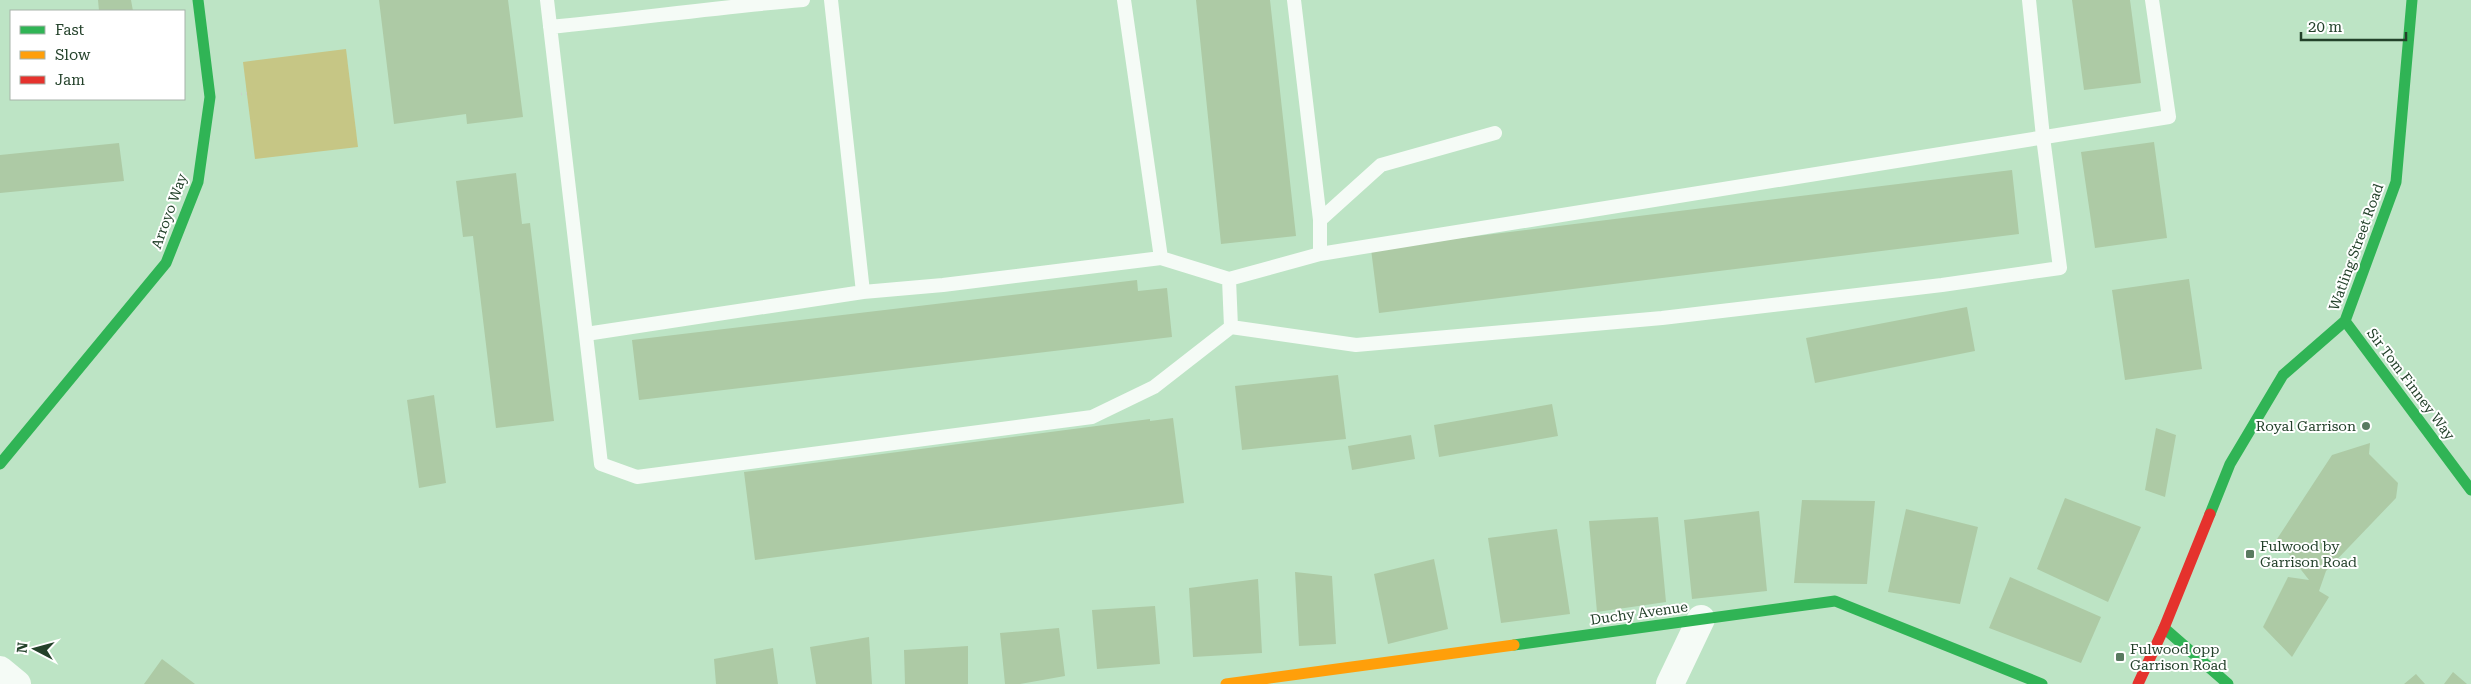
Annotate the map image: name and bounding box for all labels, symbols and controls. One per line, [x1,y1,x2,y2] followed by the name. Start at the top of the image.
[10,10,185,100] legend
[2301,10,2406,42] scale bar
[2308,18,2343,36] text: 20 m
[55,21,85,39] text: Fast
[55,46,91,64] text: Slow
[55,71,85,89] text: Jam
[148,171,190,251] street label: Arroyo Way
[2326,181,2386,313] street label: Watling Street Road
[2364,325,2459,443] street label: Sir Tom Finney Way
[2256,418,2356,434] place label: Royal Garrison
[2360,420,2372,432] marker: Royal Garrison
[2260,538,2357,570] place label: Fulwood by Garrison Road
[2244,548,2256,560] marker: Fulwood by Garrison Road
[1589,598,1689,628] street label: Duchy Avenue
[10,624,60,674] north arrow
[14,641,31,654] text: N
[2130,641,2227,673] place label: Fulwood opp Garrison Road
[2114,651,2126,663] marker: Fulwood opp Garrison Road

